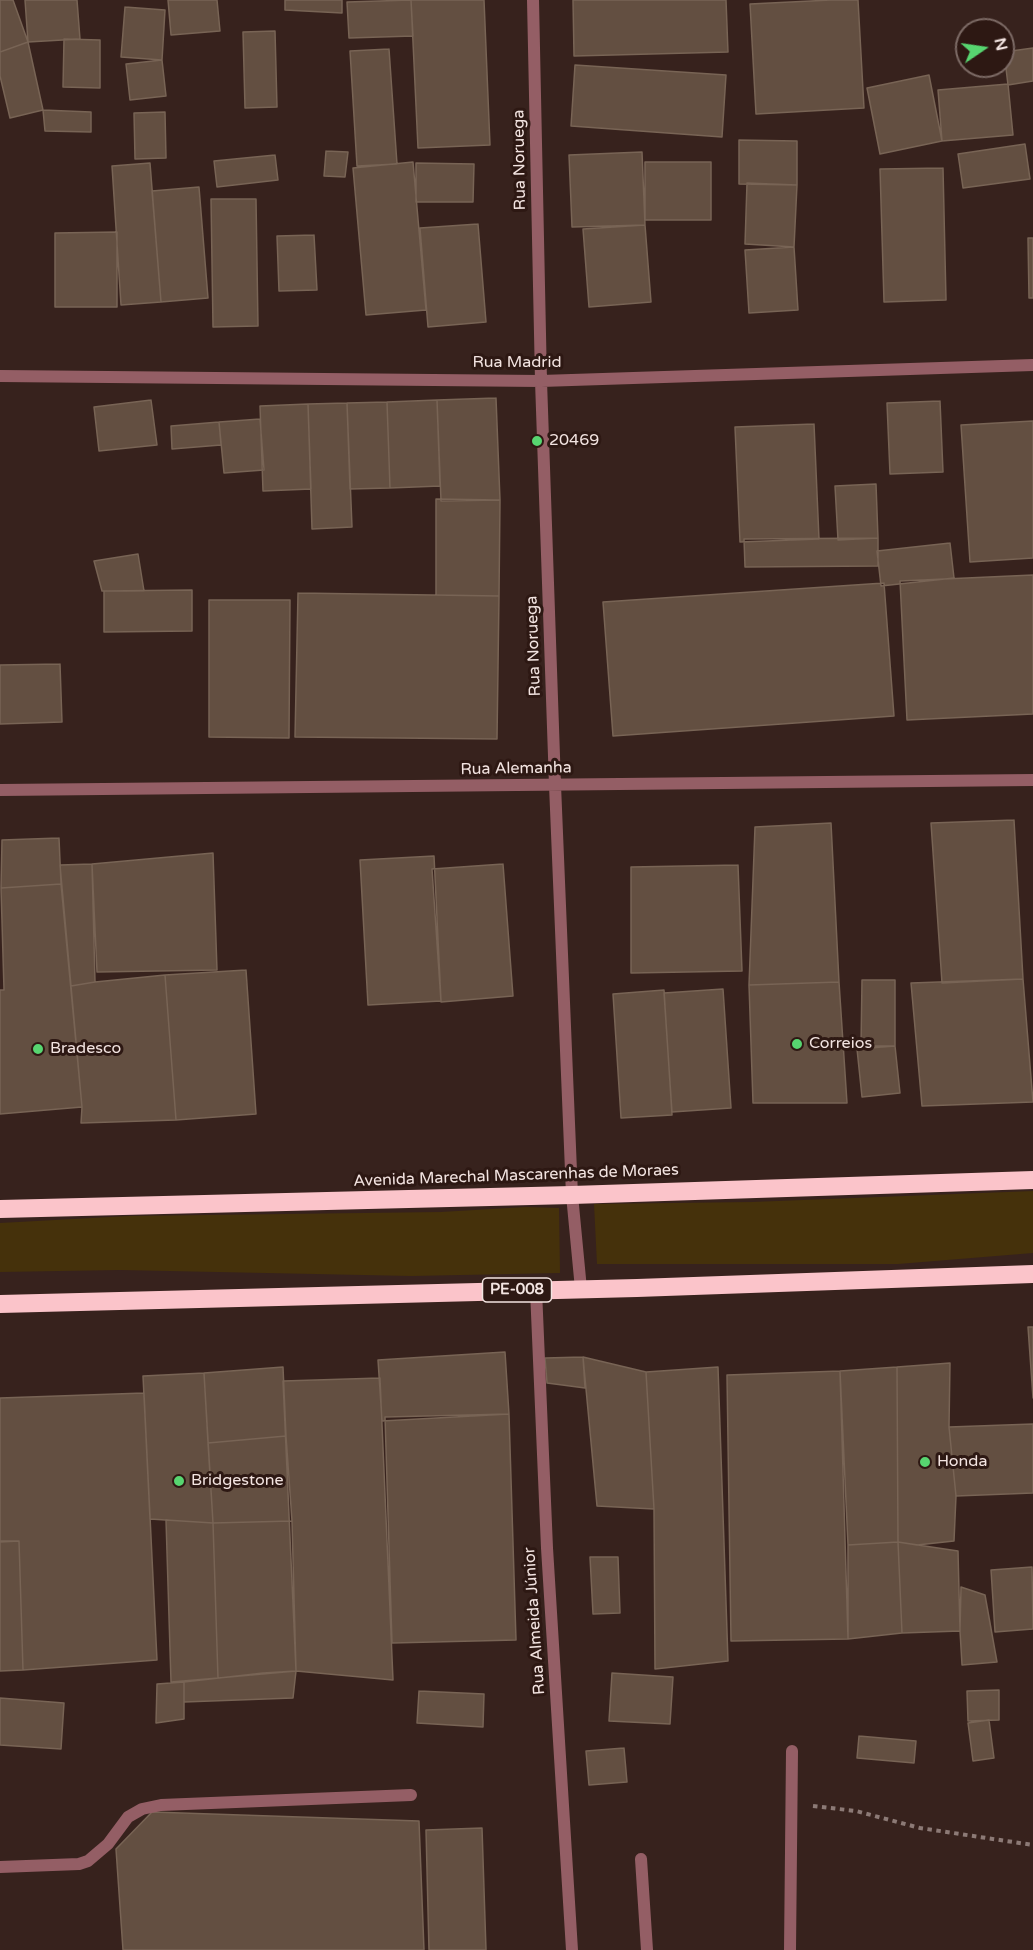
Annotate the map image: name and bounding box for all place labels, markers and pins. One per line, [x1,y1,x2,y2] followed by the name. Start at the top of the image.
[549,431,599,451] place label: 20469
[530,434,544,448] marker: 20469
[809,1034,872,1054] place label: Correios
[790,1037,804,1051] marker: Correios
[50,1039,121,1059] place label: Bradesco
[31,1042,45,1056] marker: Bradesco
[937,1452,987,1472] place label: Honda
[918,1455,932,1469] marker: Honda
[191,1471,283,1491] place label: Bridgestone
[172,1474,186,1488] marker: Bridgestone

